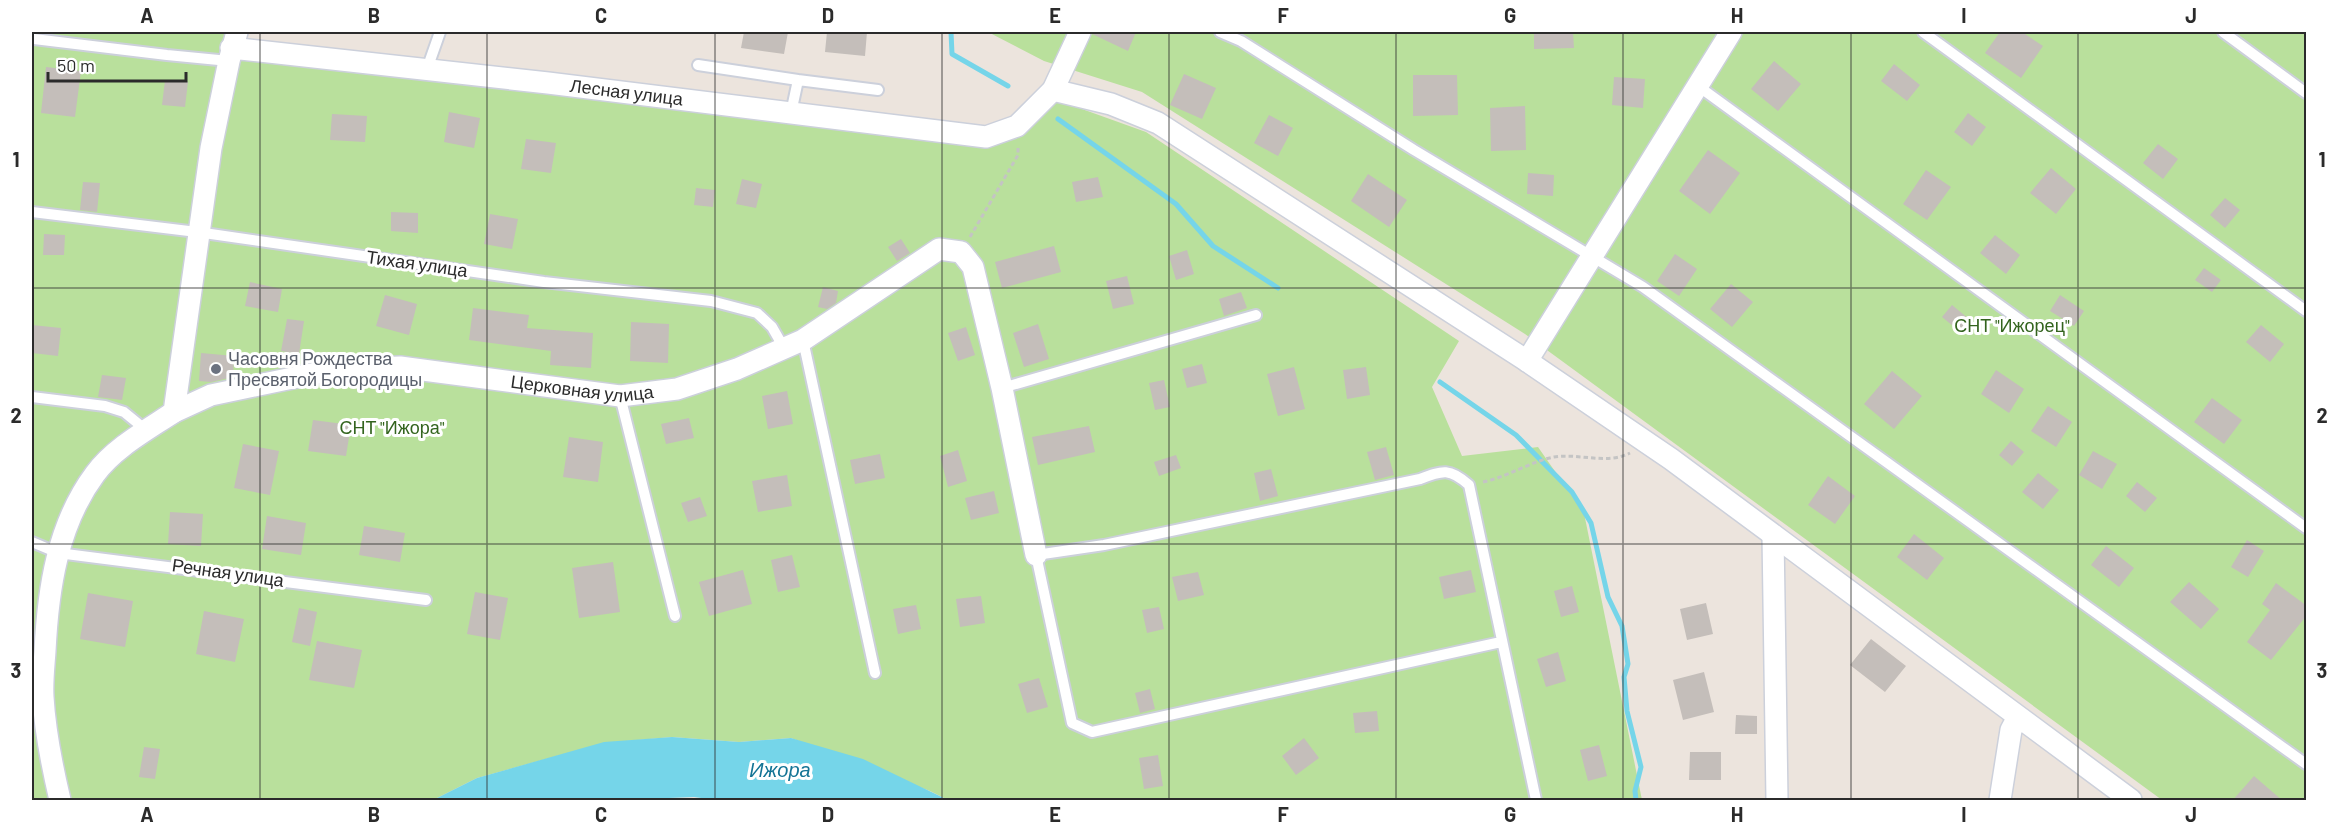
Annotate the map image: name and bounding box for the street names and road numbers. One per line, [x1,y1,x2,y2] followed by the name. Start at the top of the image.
[569,74,685,110] street label: Лесная улица
[365,245,470,281] street label: Тихая улица
[509,370,656,406] street label: Церковная улица
[171,553,286,591] street label: Речная улица

